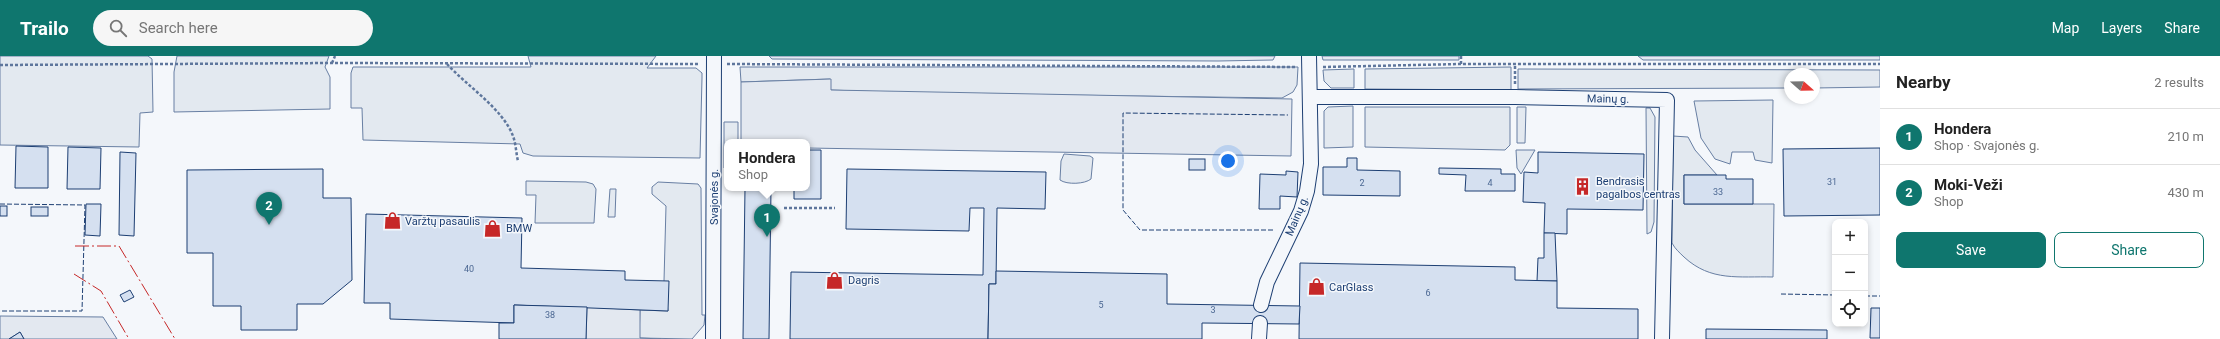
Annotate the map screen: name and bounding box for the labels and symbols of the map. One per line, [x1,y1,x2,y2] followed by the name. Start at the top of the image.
[1784,68,1820,104] north arrow
[1587,92,1629,106] street label: Mainų g.
[1218,151,1238,171] your location
[708,169,721,225] street label: Svajonės g.
[1596,175,1681,201] place label: Bendrasis pagalbos centras
[1573,177,1593,197] building icon: Bendrasis pagalbos centras
[1827,177,1837,187] house number: 31
[1359,178,1365,188] house number: 2
[1487,178,1493,188] house number: 4
[1713,187,1723,197] house number: 33
[256,192,282,225] pin: 2
[1283,194,1311,238] street label: Mainų g.
[754,204,780,237] pin: 1
[382,211,402,231] shop icon: Varžtų pasaulis
[405,215,481,228] place label: Varžtų pasaulis
[483,218,503,238] shop icon: BMW
[506,222,532,235] place label: BMW
[464,264,474,274] house number: 40
[825,270,845,290] shop icon: Dagris
[848,274,880,287] place label: Dagris
[1306,277,1326,297] shop icon: CarGlass
[1329,281,1374,294] place label: CarGlass
[1425,288,1431,298] house number: 6
[1098,300,1104,310] house number: 5
[1210,305,1216,315] house number: 3
[545,310,555,320] house number: 38

